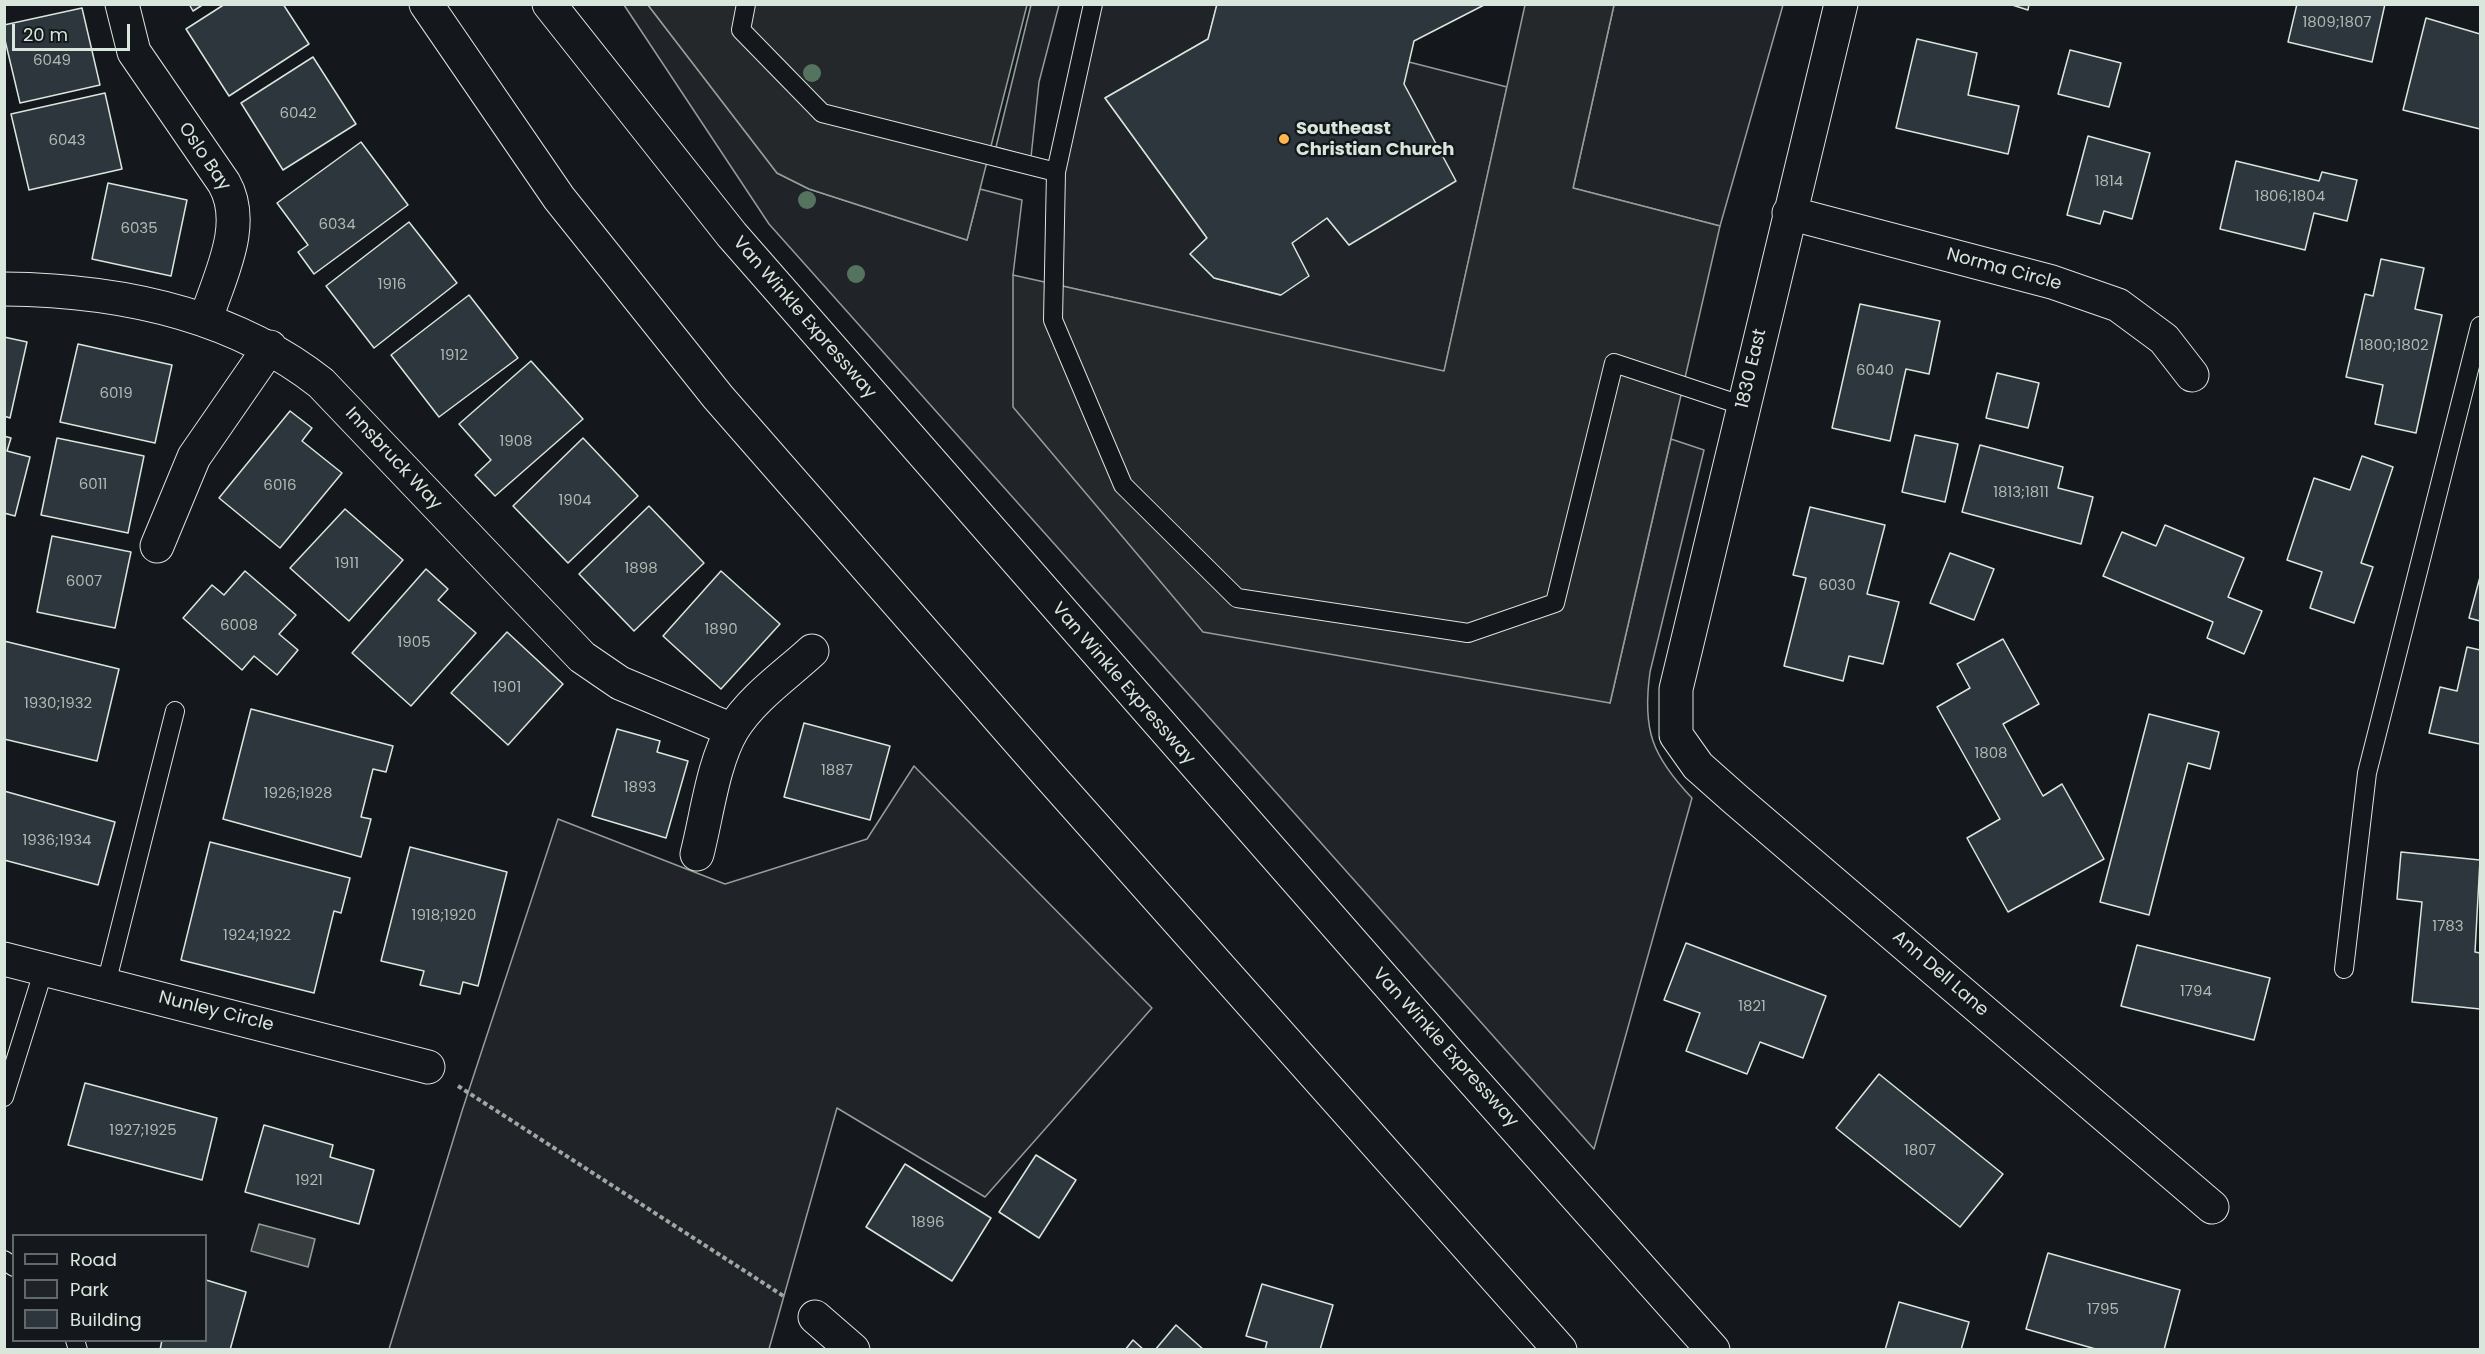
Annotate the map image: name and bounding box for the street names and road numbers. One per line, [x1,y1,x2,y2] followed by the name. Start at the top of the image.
[173,119,235,195] street label: Oslo Bay
[728,233,880,403] street label: Van Winkle Expressway
[1944,244,2064,296] street label: Norma Circle
[1732,327,1772,411] street label: 1830 East
[340,403,446,515] street label: Innsbruck Way
[1047,599,1199,769] street label: Van Winkle Expressway
[1888,926,1992,1022] street label: Ann Dell Lane
[1368,964,1522,1132] street label: Van Winkle Expressway
[156,987,276,1037] street label: Nunley Circle

